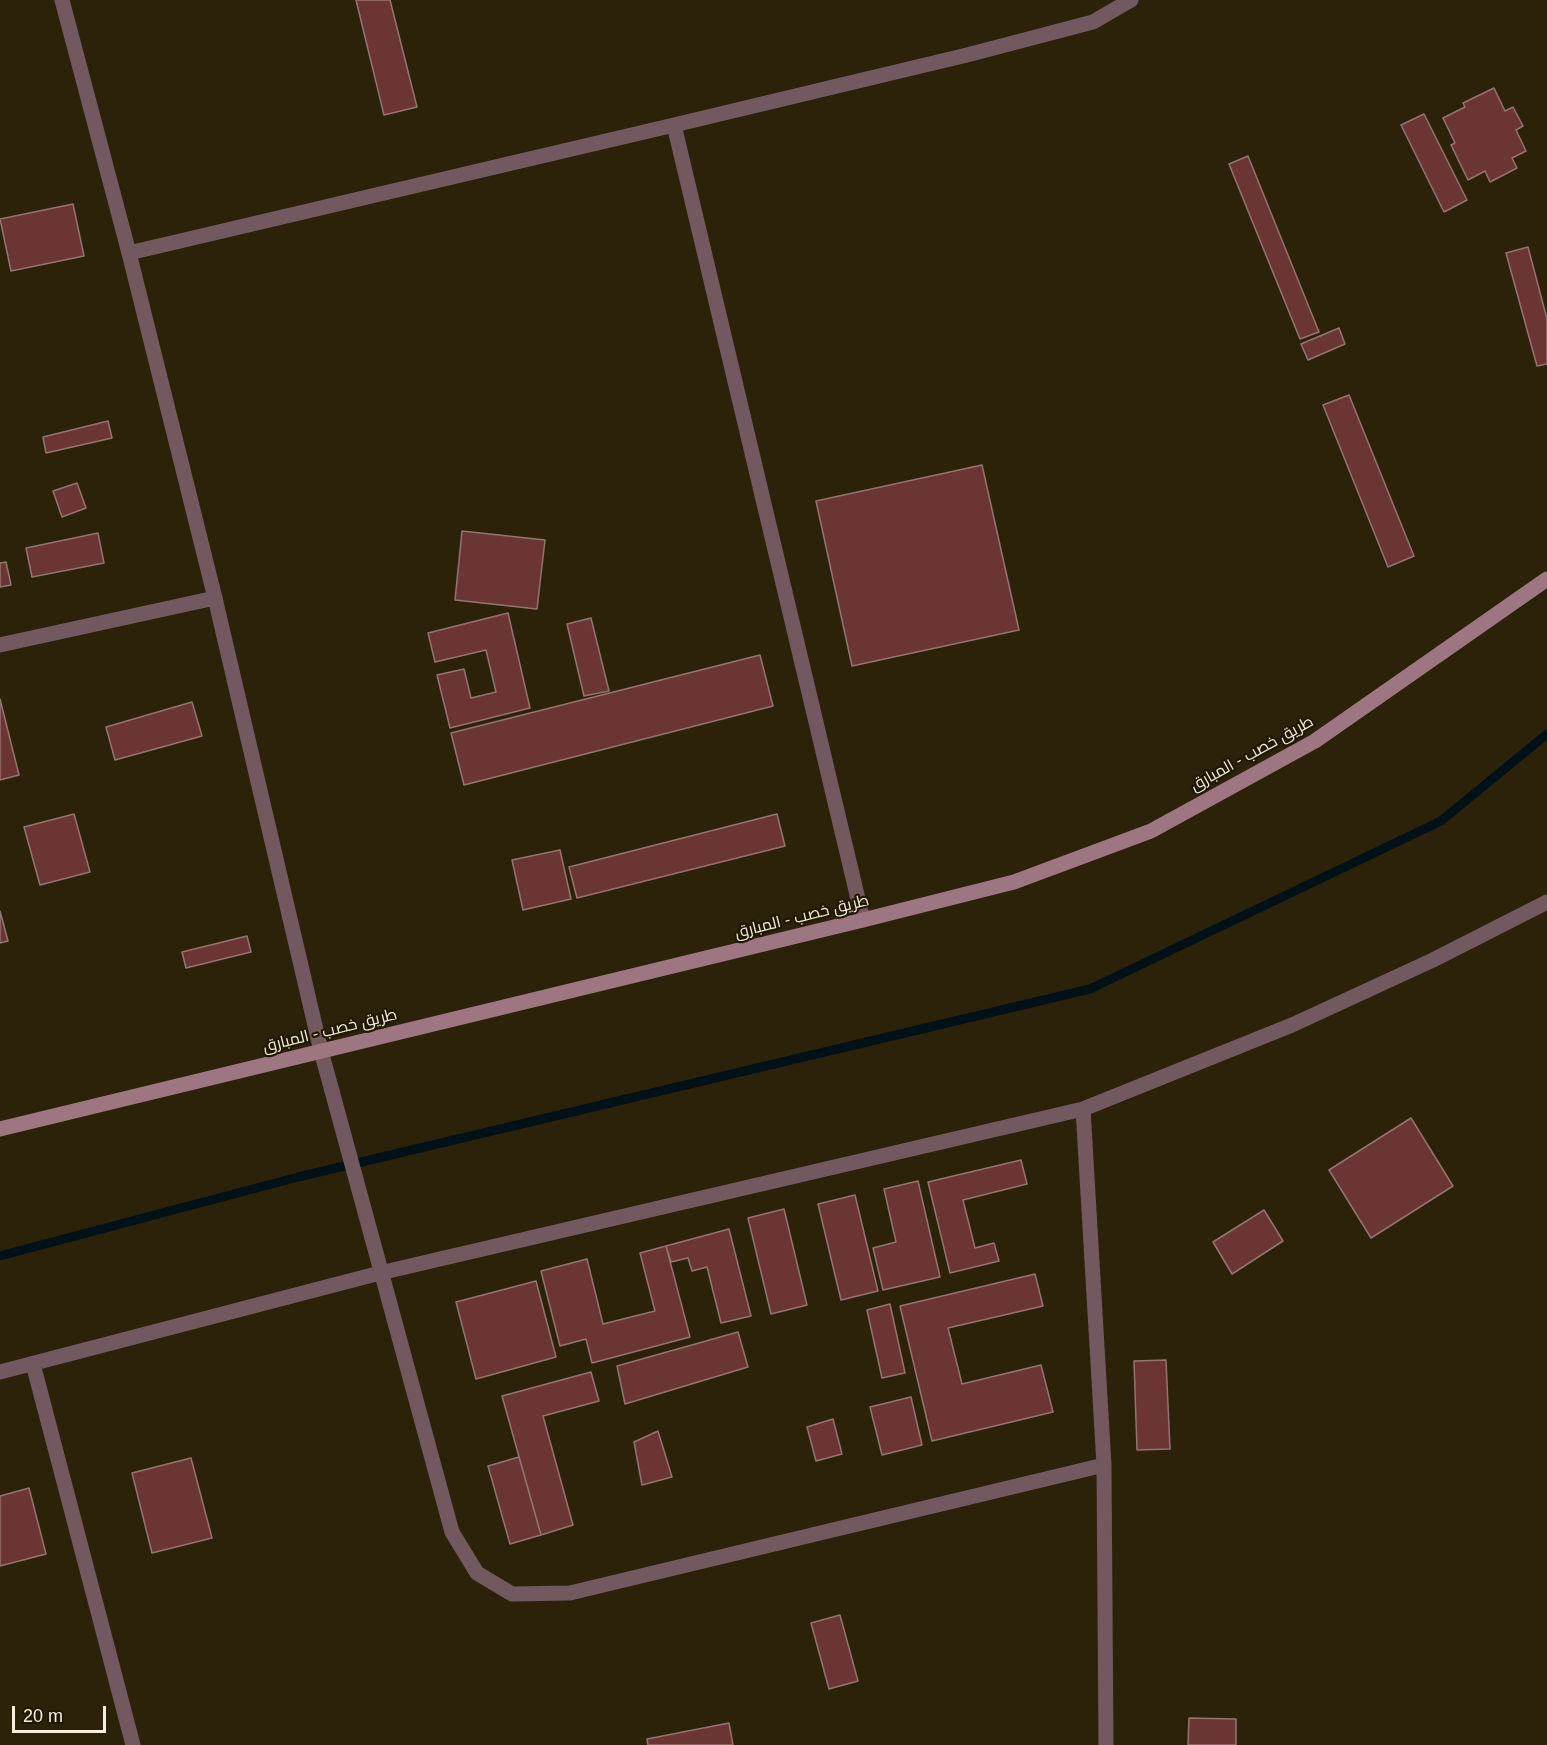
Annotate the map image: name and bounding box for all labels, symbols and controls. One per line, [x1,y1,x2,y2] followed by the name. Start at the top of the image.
[1187,712,1317,796] street label: طريق خصب - المبارق
[733,891,871,943] street label: طريق خصب - المبارق
[261,1005,399,1057] street label: طريق خصب - المبارق
[15,1694,110,1732] scale bar
[23,1706,63,1726] text: 20 m

